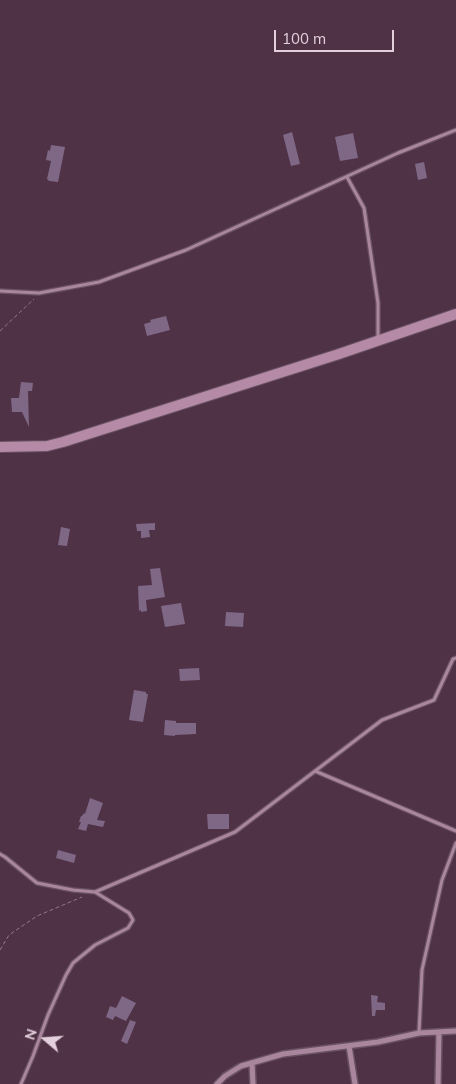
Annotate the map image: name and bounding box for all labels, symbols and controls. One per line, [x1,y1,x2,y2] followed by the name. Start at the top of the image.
[276,20,396,52] scale bar
[282,29,326,48] text: 100 m
[20,1014,70,1064] north arrow
[21,1027,41,1042] text: N

